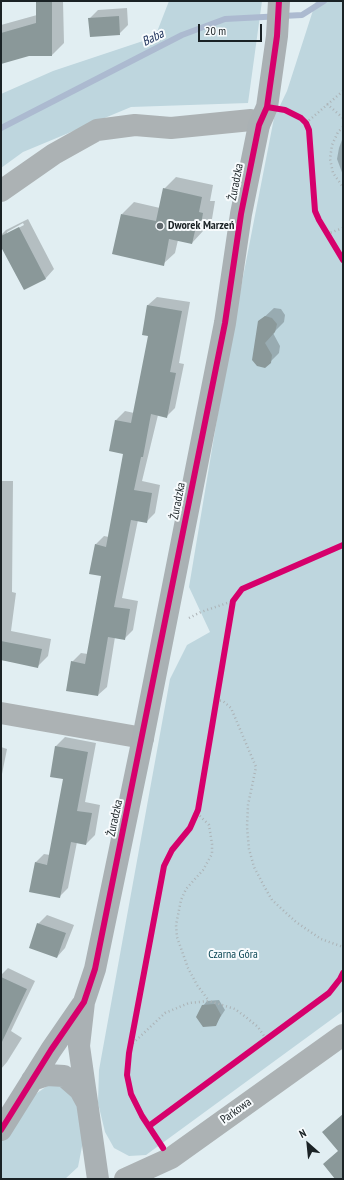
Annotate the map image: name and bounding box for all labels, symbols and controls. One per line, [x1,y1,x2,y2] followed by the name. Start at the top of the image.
[200,16,264,42] scale bar
[205,23,226,38] text: 20 m
[140,26,166,50] water label: Baba
[225,162,247,202] street label: Żuradzka
[168,219,234,233] place label: Dworek Marzeń
[155,221,165,231] marker: Dworek Marzeń
[167,481,189,521] street label: Żuradzka
[104,798,126,838] street label: Żuradzka
[208,948,258,962] park label: Czarna Góra
[218,1095,254,1127] street label: Parkowa
[288,1124,328,1164] north arrow
[297,1126,308,1141] text: N

